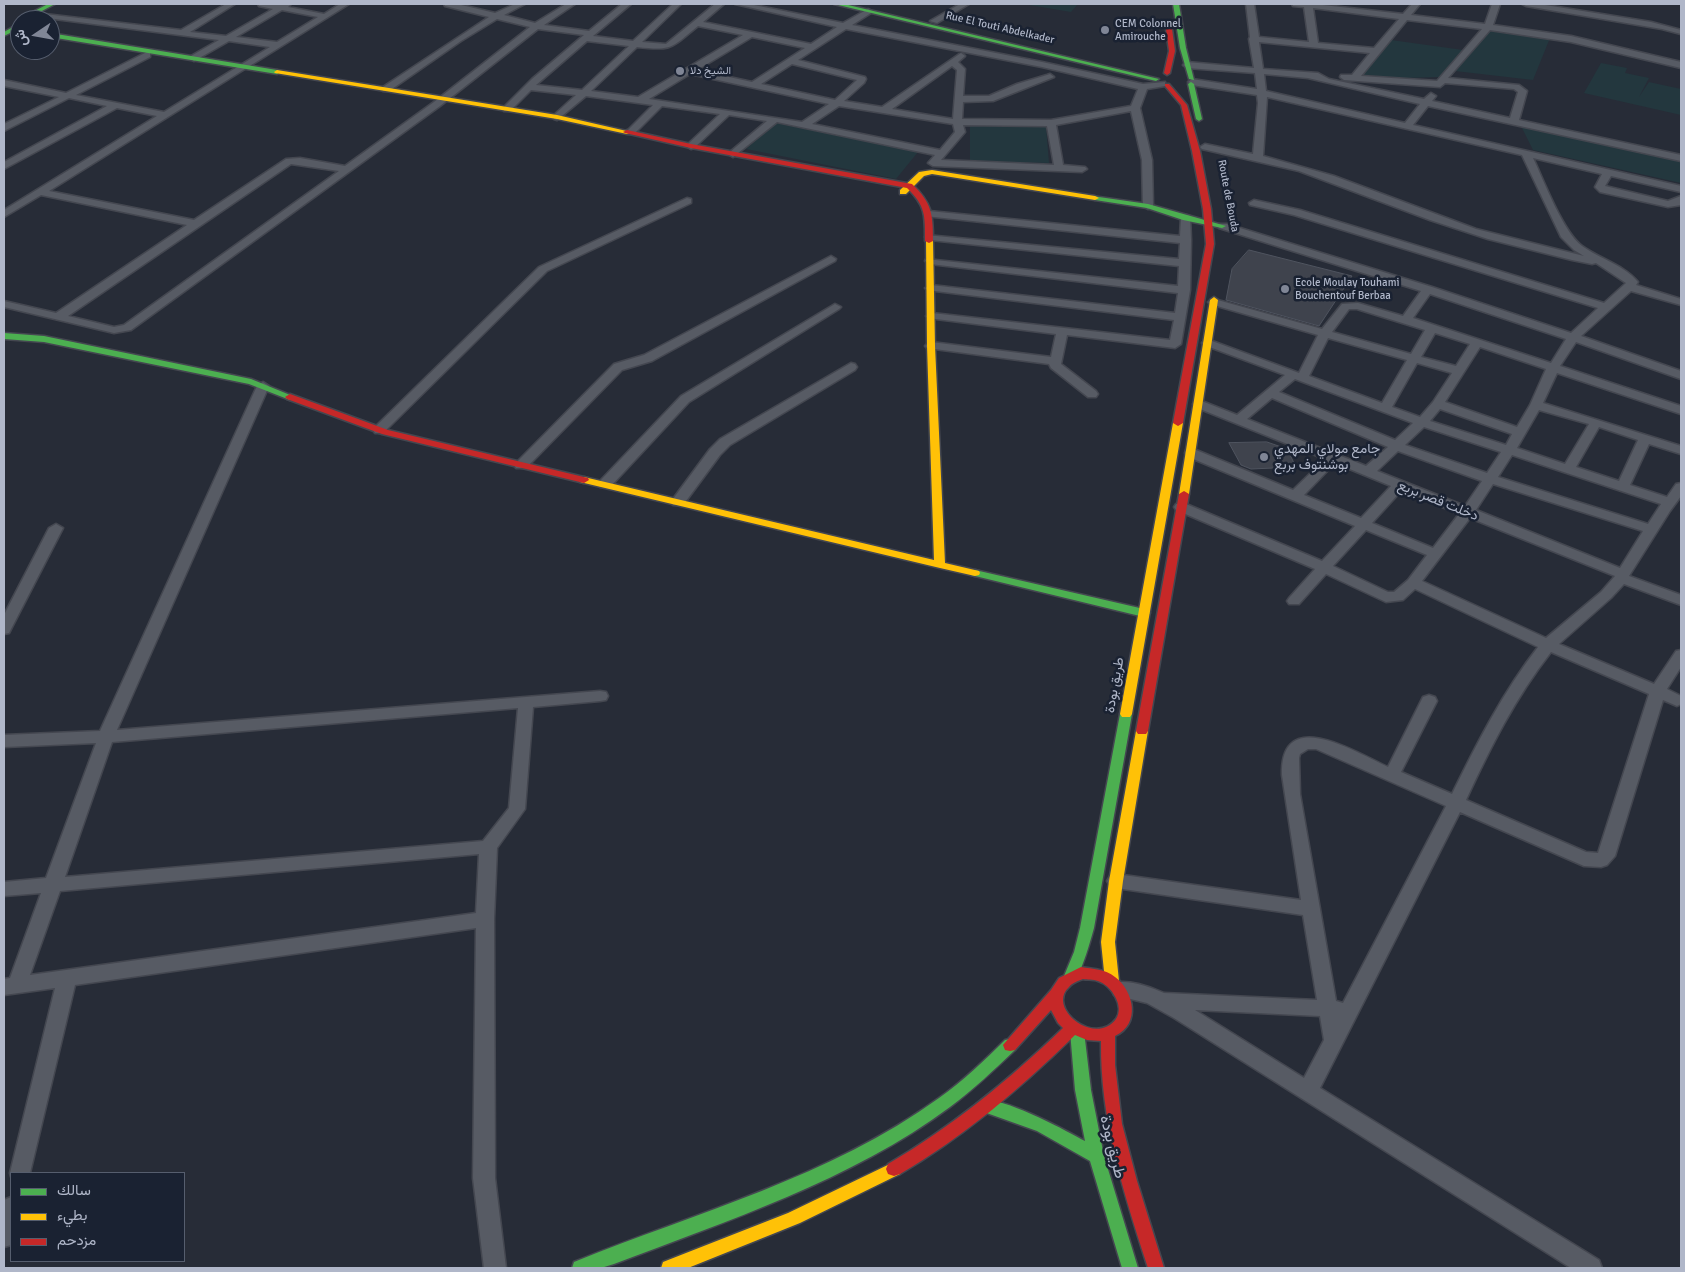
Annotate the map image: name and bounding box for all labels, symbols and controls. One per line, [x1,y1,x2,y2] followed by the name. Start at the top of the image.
[944,9,1056,47] street label: Rue El Touti Abdelkader
[10,10,60,60] north arrow
[1115,17,1181,43] place label: CEM Colonnel Amirouche
[1099,24,1111,36] marker: CEM Colonnel Amirouche
[11,28,31,48] text: ش
[690,64,731,78] place label: الشيخ دلا
[674,65,686,77] marker: الشيخ دلا
[1215,159,1241,233] street label: Route de Bouda
[1295,276,1399,302] place label: Ecole Moulay Touhami Bouchentouf Berbaa
[1279,283,1291,295] marker: Ecole Moulay Touhami Bouchentouf Berbaa
[1274,441,1380,474] place label: جامع مولاي المهدي بوشنتوف بربع
[1258,451,1270,463] marker: جامع مولاي المهدي بوشنتوف بربع
[1395,477,1481,525] street label: دخلت قصر بربع
[1102,656,1128,714] street label: طريق بودة
[1095,1113,1129,1181] street label: طريق بودة
[10,1172,185,1262] legend
[57,1181,91,1199] text: سالك
[57,1206,87,1224] text: بطيء
[57,1231,96,1249] text: مزدحم

